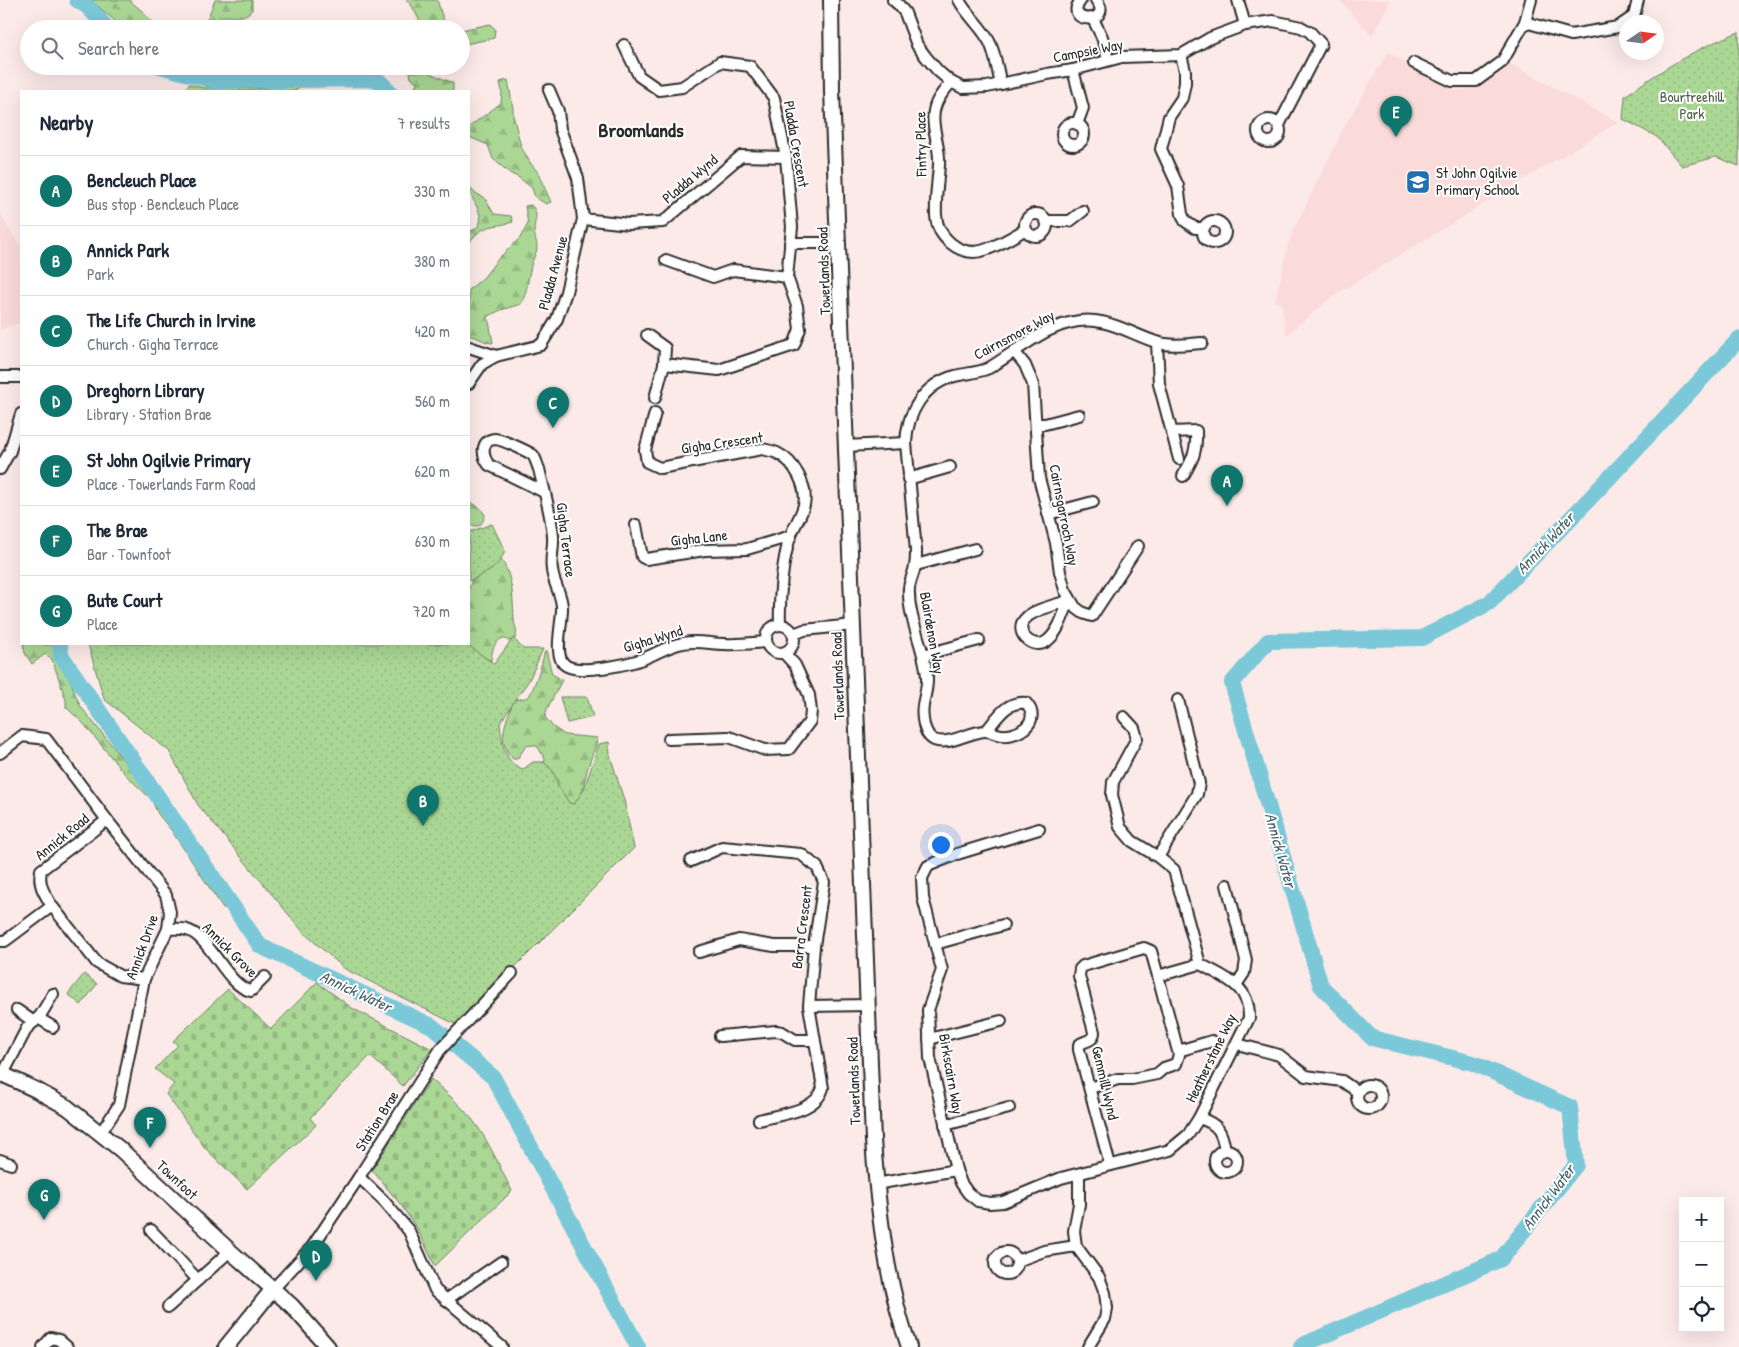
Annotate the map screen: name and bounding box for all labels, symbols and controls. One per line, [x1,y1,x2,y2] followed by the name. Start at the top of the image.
[1619,15,1664,60] north arrow
[20,20,470,75] search box
[1051,33,1125,68] street label: Campsie Way
[38,34,66,62] icon: search
[78,35,159,61] text: Search here
[1660,86,1725,124] park label: Bourtreehill Park
[1380,96,1412,137] pin: E
[779,99,815,190] street label: Pladda Crescent
[40,108,93,137] text: Nearby
[909,111,932,178] street label: Fintry Place
[397,112,450,134] text: 7 results
[598,116,684,143] district label: Broomlands
[658,149,722,208] street label: Pladda Wynd
[1436,162,1519,200] place label: St John Ogilvie Primary School
[87,167,197,193] text: Bencleuch Place
[1405,169,1431,195] school or university icon: St John Ogilvie Primary School
[52,180,60,202] text: A
[414,180,450,202] text: 330 m
[87,193,239,215] text: Bus stop · Bencleuch Place
[811,227,836,315] street label: Towerlands Road
[533,233,573,312] street label: Pladda Avenue
[87,237,169,263] text: Annick Park
[52,250,60,272] text: B
[414,250,450,272] text: 380 m
[87,263,114,285] text: Park
[970,304,1058,365] street label: Cairnsmore Way
[87,307,256,333] text: The Life Church in Irvine
[52,320,60,342] text: C
[415,320,450,342] text: 420 m
[87,333,219,355] text: Church · Gigha Terrace
[87,377,205,403] text: Dreghorn Library
[537,387,569,428] pin: C
[52,390,60,412] text: D
[415,390,450,412] text: 560 m
[87,403,212,425] text: Library · Station Brae
[680,426,765,459] street label: Gigha Crescent
[87,447,251,473] text: St John Ogilvie Primary
[52,460,60,482] text: E
[414,460,450,482] text: 620 m
[1044,462,1085,567] street label: Cairnsgarroch Way
[1211,465,1243,506] pin: A
[87,473,255,495] text: Place · Towerlands Farm Road
[551,501,581,579] street label: Gigha Terrace
[1511,506,1580,578] water label: Annick Water
[87,517,148,543] text: The Brae
[669,524,728,551] street label: Gigha Lane
[53,530,59,552] text: F
[415,530,450,552] text: 630 m
[87,543,171,565] text: Bar · Townfoot
[87,587,162,613] text: Bute Court
[915,590,950,676] street label: Blairdenon Way
[52,600,60,622] text: G
[413,600,450,622] text: 720 m
[87,613,118,635] text: Place
[621,620,685,657] street label: Gigha Wynd
[825,632,850,720] street label: Towerlands Road
[407,785,439,826] pin: B
[30,808,93,865] street label: Annick Road
[1260,810,1303,892] water label: Annick Water
[928,832,954,858] your location
[786,883,817,970] street label: Barra Crescent
[120,911,163,982] street label: Annick Drive
[198,917,263,982] street label: Annick Grove
[317,965,397,1018] water label: Annick Water
[1180,1010,1241,1106] street label: Heatherstane Way
[934,1032,969,1116] street label: Birkscairn Way
[841,1037,866,1125] street label: Towerlands Road
[1087,1044,1124,1122] street label: Gemmill Wynd
[350,1086,403,1155] street label: Station Brae
[134,1107,166,1148] pin: F
[152,1155,203,1205] street label: Townfoot
[1516,1158,1581,1234] water label: Annick Water
[28,1179,60,1220] pin: G
[1679,1197,1724,1332] map controls
[1679,1197,1724,1242] button: +
[300,1240,332,1281] pin: D
[1679,1242,1724,1287] button: −
[1679,1287,1724,1332] button: locate

